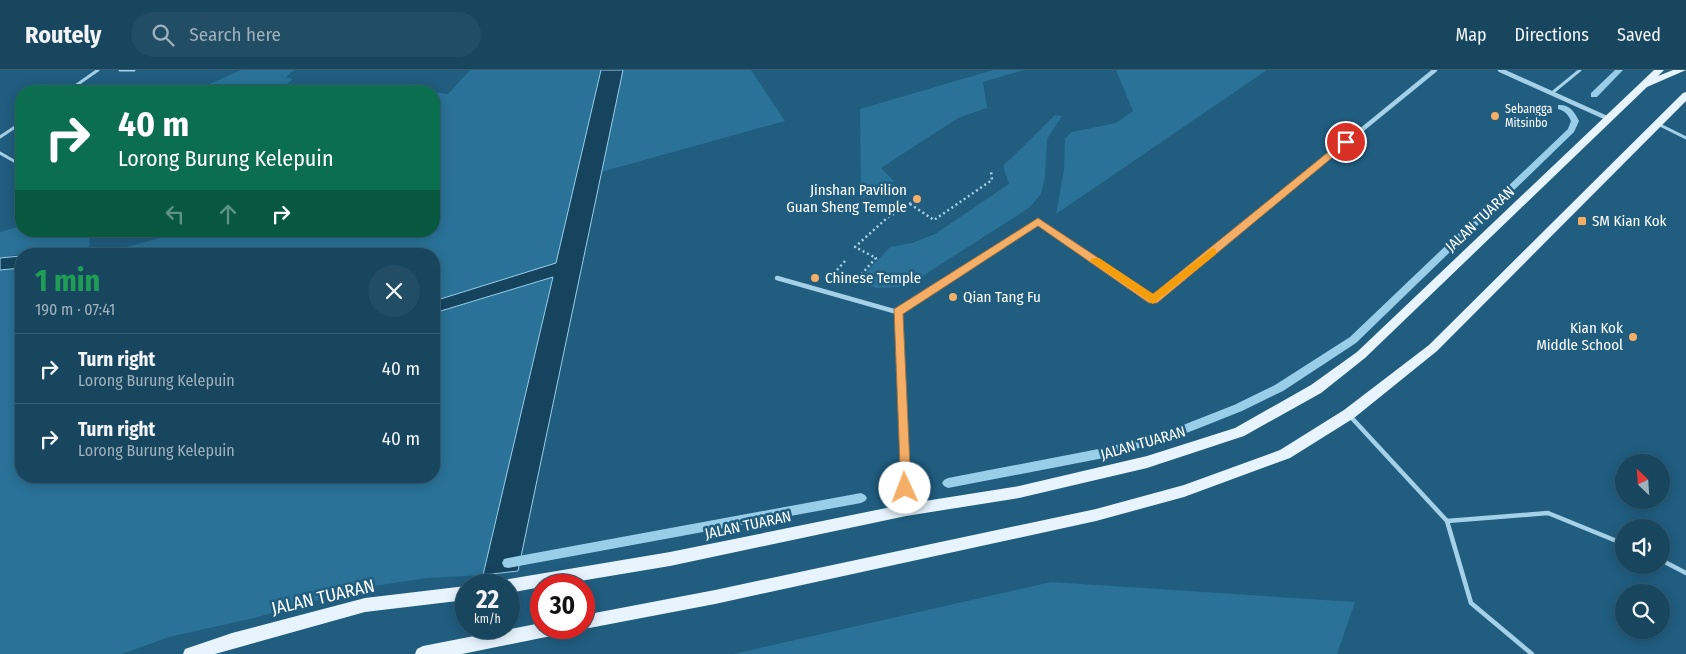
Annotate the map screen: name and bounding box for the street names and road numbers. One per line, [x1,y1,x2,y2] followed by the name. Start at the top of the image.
[1442,182,1518,256] street label: JALAN TUARAN
[1098,422,1188,464] street label: JALAN TUARAN
[703,507,793,543] street label: JALAN TUARAN
[269,574,377,620] street label: JALAN TUARAN

